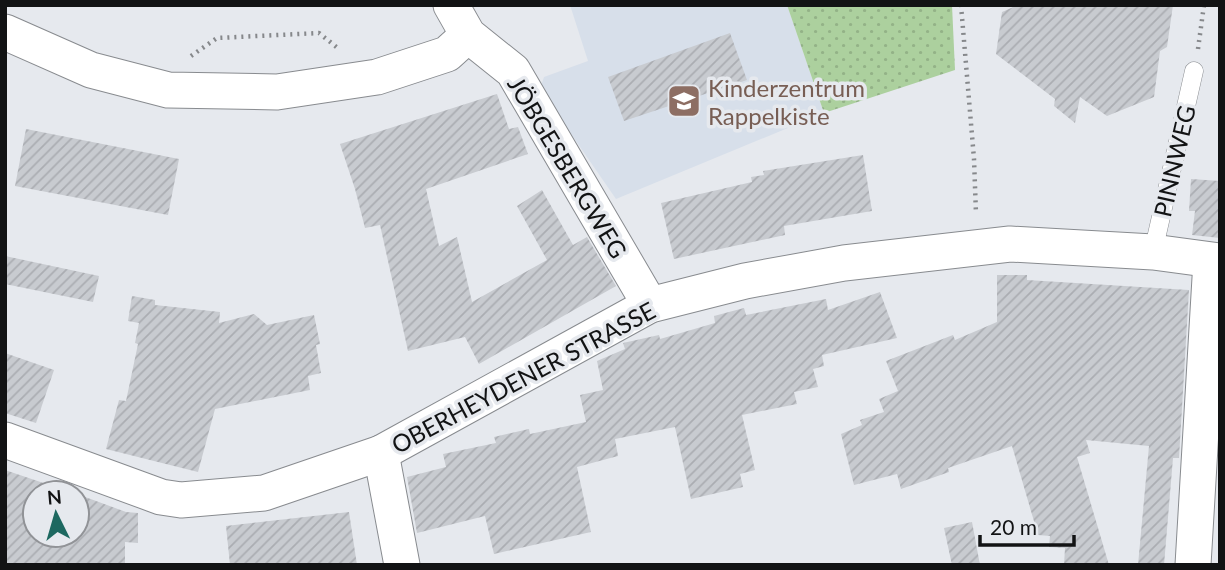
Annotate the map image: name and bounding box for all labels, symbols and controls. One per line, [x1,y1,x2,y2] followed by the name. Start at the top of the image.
[502,71,634,263] street label: JÖBGESBERGWEG
[708,73,865,130] place label: Kinderzentrum Rappelkiste
[665,82,703,120] school or university icon: Kinderzentrum Rappelkiste
[1147,102,1201,220] street label: PINNWEG
[386,295,660,459] street label: OBERHEYDENER STRASSE
[21,479,91,549] north arrow
[46,484,63,509] text: N
[980,504,1074,548] scale bar
[990,514,1037,539] text: 20 m

